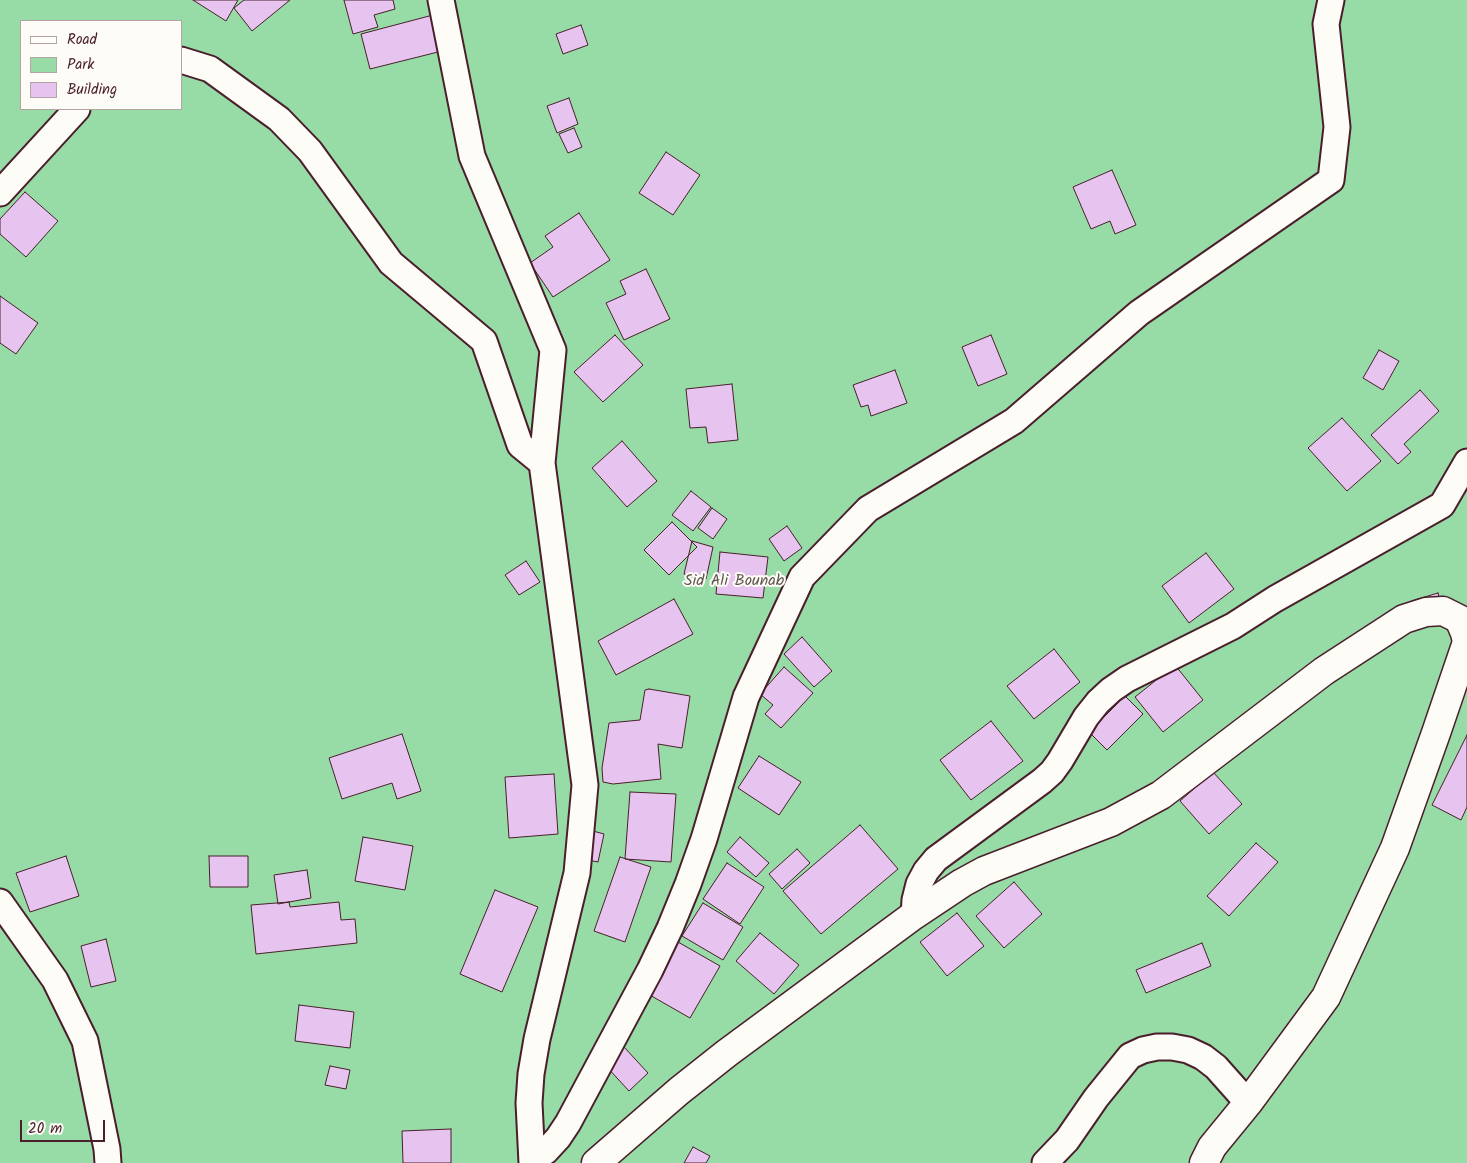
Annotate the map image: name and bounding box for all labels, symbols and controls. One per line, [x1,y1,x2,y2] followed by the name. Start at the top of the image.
[20,20,182,110] legend
[67,28,97,52] text: Road
[67,53,94,77] text: Park
[67,78,117,102] text: Building
[684,572,784,592] park label: Sid Ali Bounab
[22,1110,108,1142] scale bar
[28,1117,62,1141] text: 20 m

